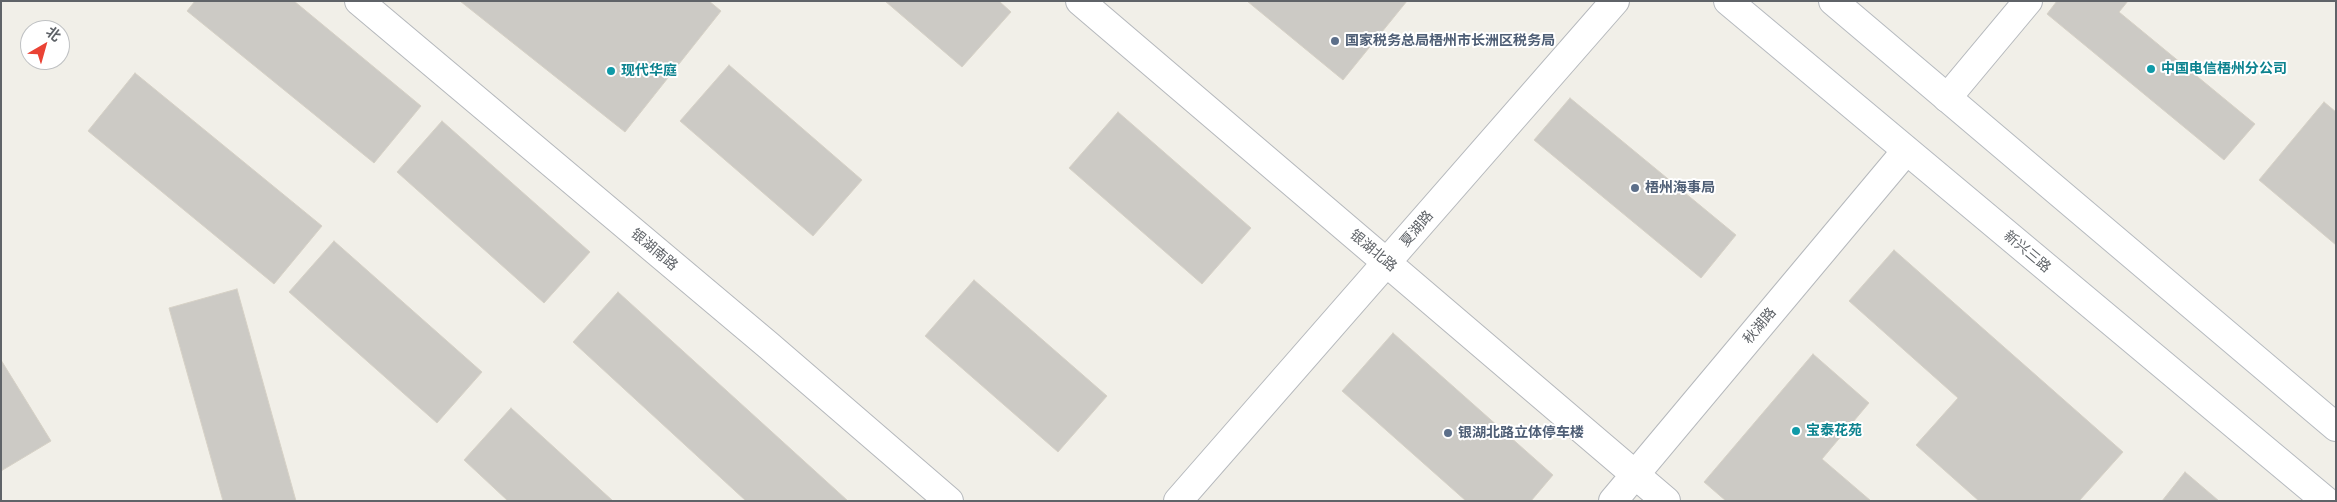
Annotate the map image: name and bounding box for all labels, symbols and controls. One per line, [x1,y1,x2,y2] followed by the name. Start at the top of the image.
[20,20,70,70] north arrow
[43,23,65,45] text: 北
[1345,33,1555,49] place label: 国家税务总局梧州市长洲区税务局
[1329,35,1341,47] marker: 国家税务总局梧州市长洲区税务局
[2161,61,2287,77] place label: 中国电信梧州分公司
[621,63,677,79] place label: 现代华庭
[2145,63,2157,75] marker: 中国电信梧州分公司
[605,65,617,77] marker: 现代华庭
[1645,180,1715,196] place label: 梧州海事局
[1629,182,1641,194] marker: 梧州海事局
[1397,208,1437,250] street label: 夏湖路
[627,226,681,274] street label: 银湖南路
[1346,227,1400,275] street label: 银湖北路
[2000,228,2054,276] street label: 新兴三路
[1740,305,1780,347] street label: 秋湖路
[1806,423,1862,439] place label: 宝泰花苑
[1458,425,1584,441] place label: 银湖北路立体停车楼
[1790,425,1802,437] marker: 宝泰花苑
[1442,427,1454,439] marker: 银湖北路立体停车楼

